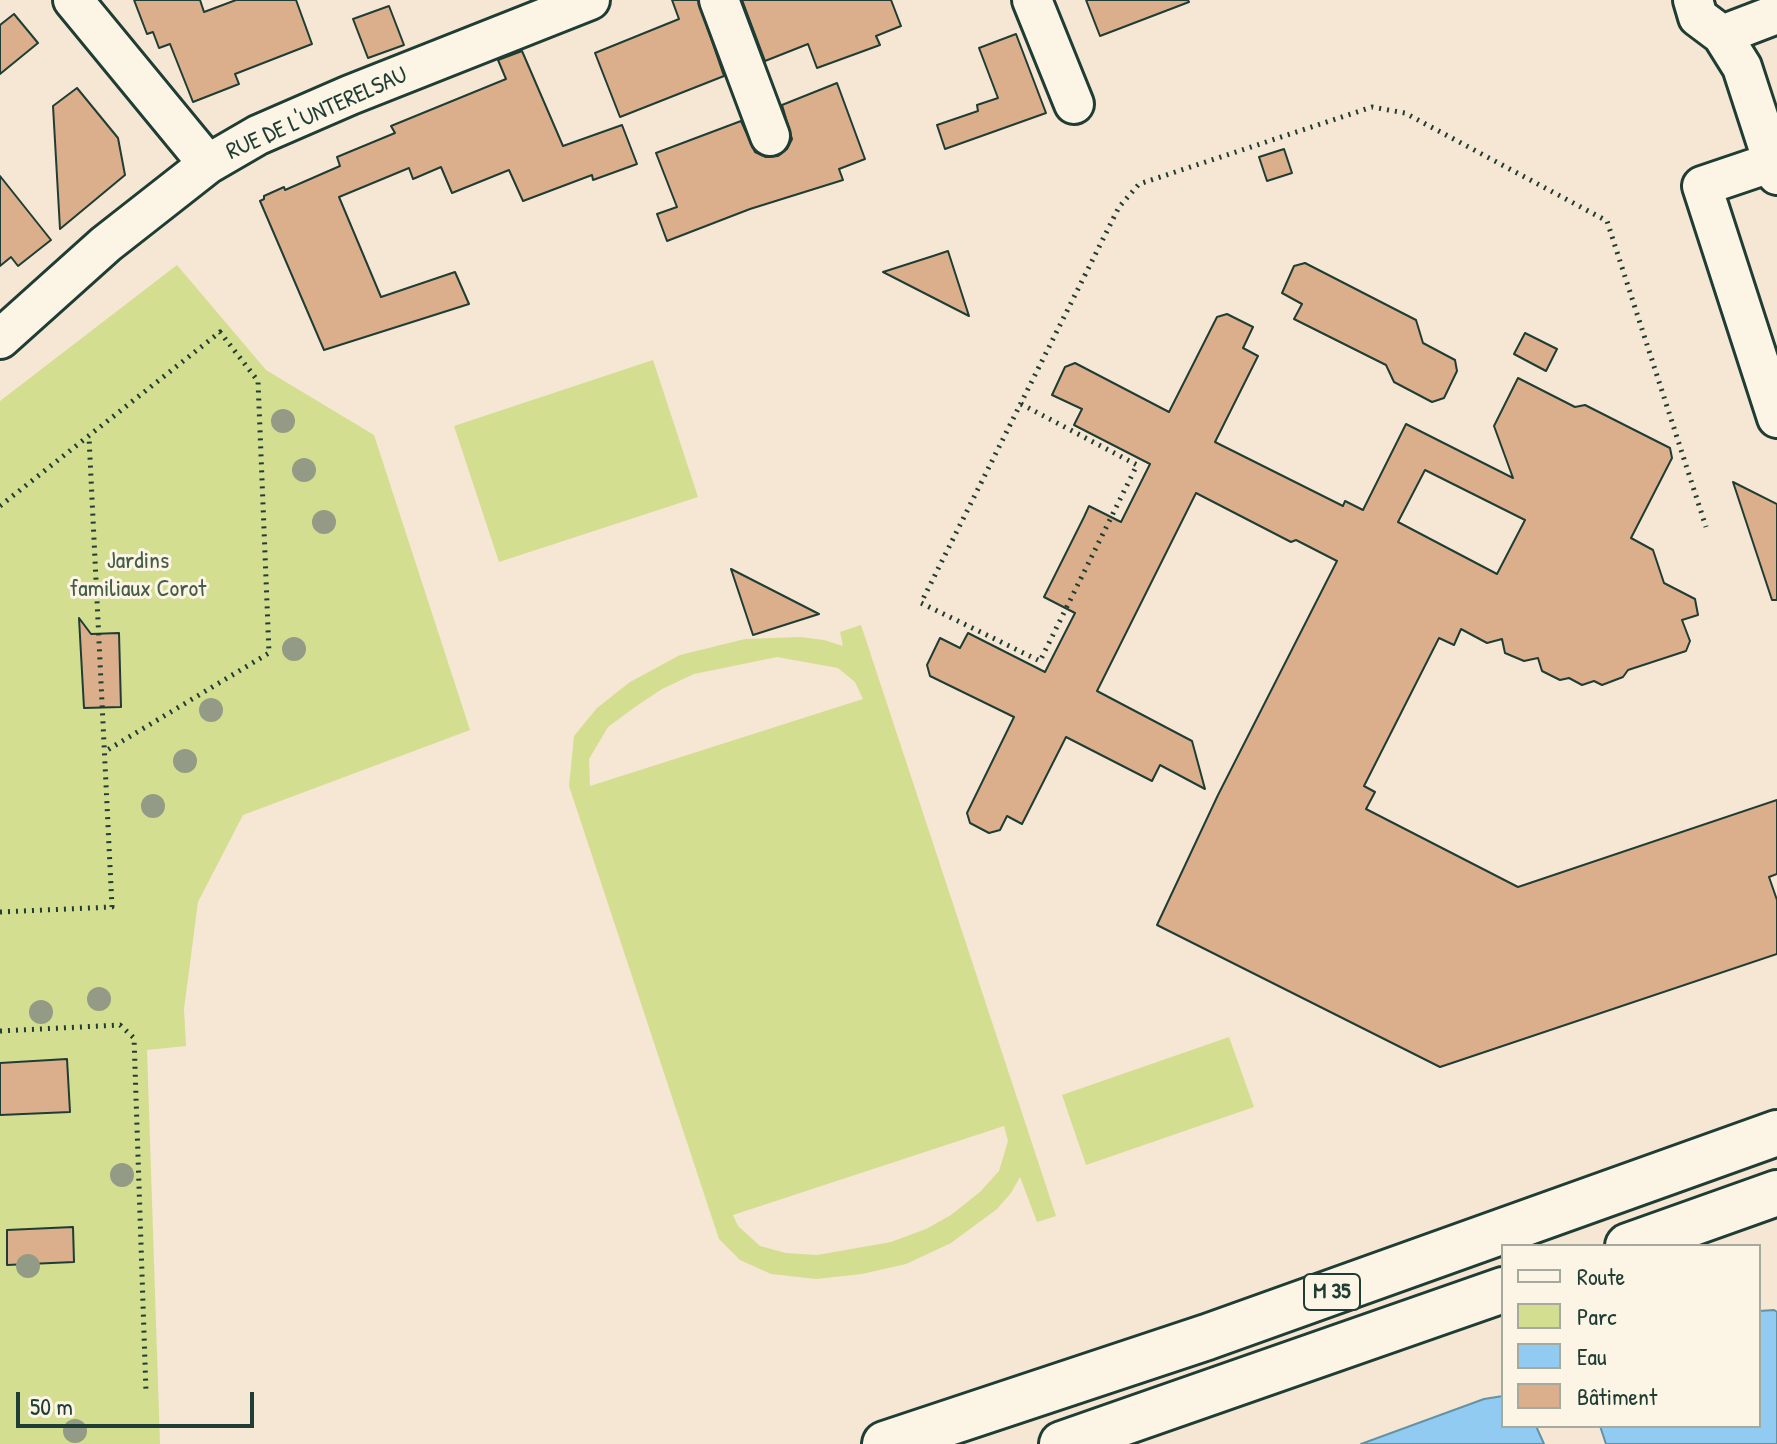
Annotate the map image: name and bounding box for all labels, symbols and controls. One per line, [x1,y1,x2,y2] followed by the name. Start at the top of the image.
[222,61,412,167] street label: RUE DE L'UNTERELSAU
[70,548,206,604] park label: Jardins familiaux Corot
[1501,1244,1761,1428] legend
[1577,1260,1625,1292] text: Route
[1304,1274,1360,1310] road number: M 35
[1577,1300,1617,1332] text: Parc
[1577,1340,1607,1372] text: Eau
[20,1376,258,1426] scale bar
[1577,1380,1657,1412] text: Bâtiment
[30,1390,73,1422] text: 50 m

